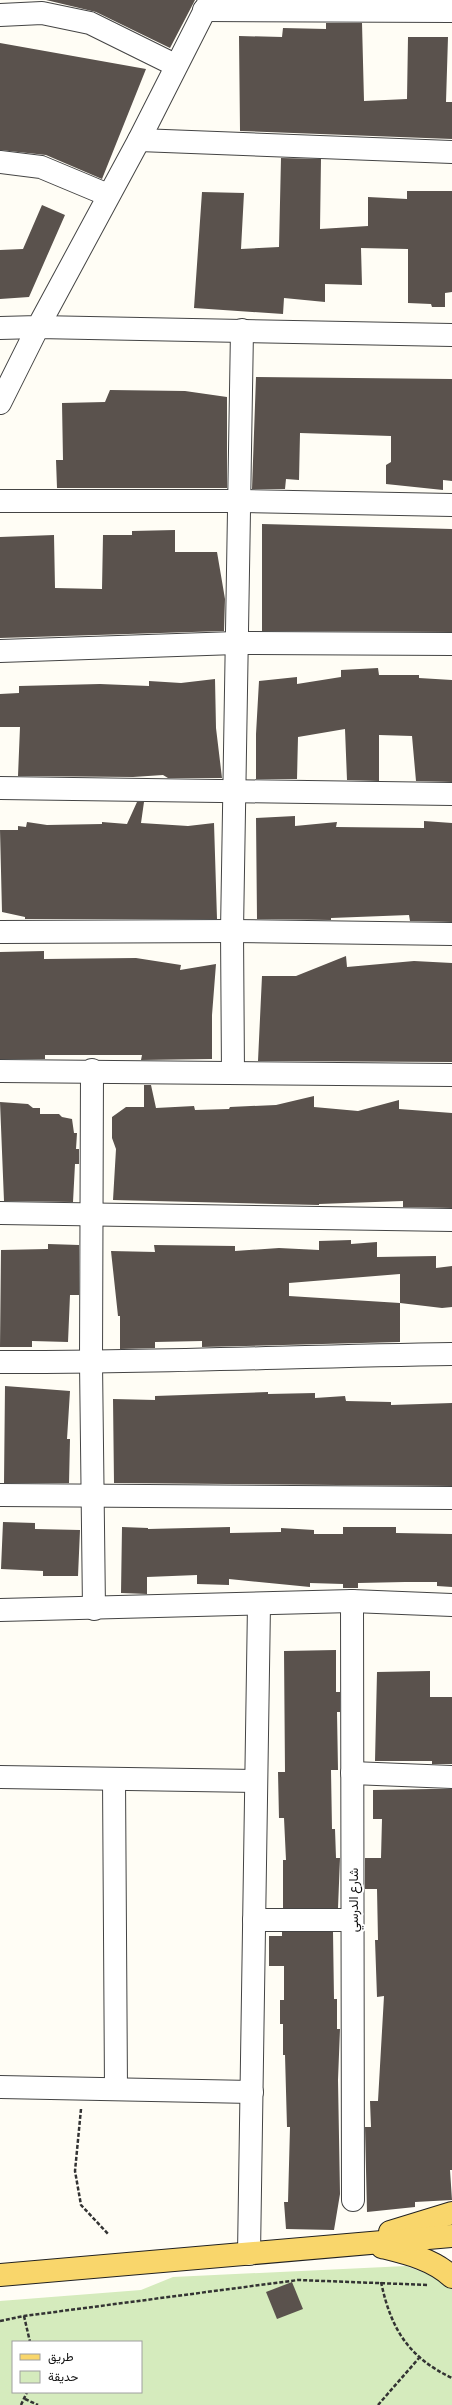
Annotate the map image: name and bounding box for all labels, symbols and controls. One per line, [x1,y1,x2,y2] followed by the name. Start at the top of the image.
[343,1868,364,1932] street label: شارع الدرسي
[12,2341,142,2393] legend
[48,2347,74,2365] text: طريق
[48,2367,78,2385] text: حديقة

